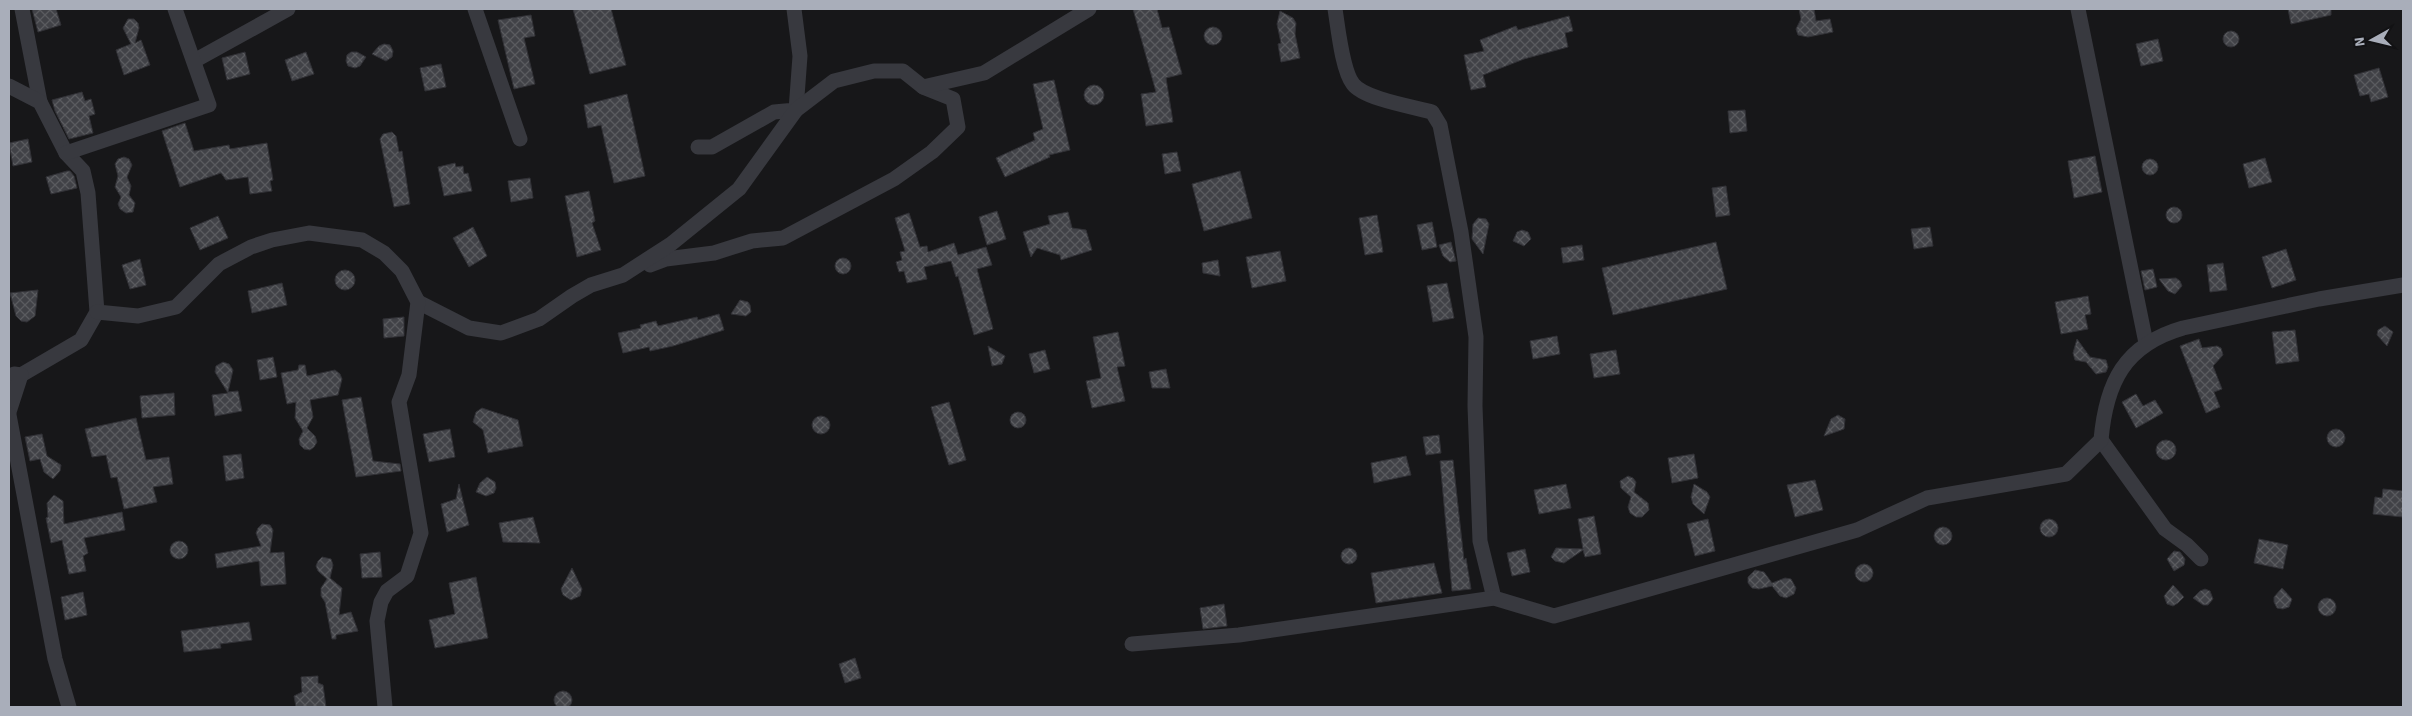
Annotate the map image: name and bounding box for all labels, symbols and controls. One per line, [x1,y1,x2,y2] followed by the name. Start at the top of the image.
[2347,15,2397,65] north arrow
[2350,36,2371,48] text: N

